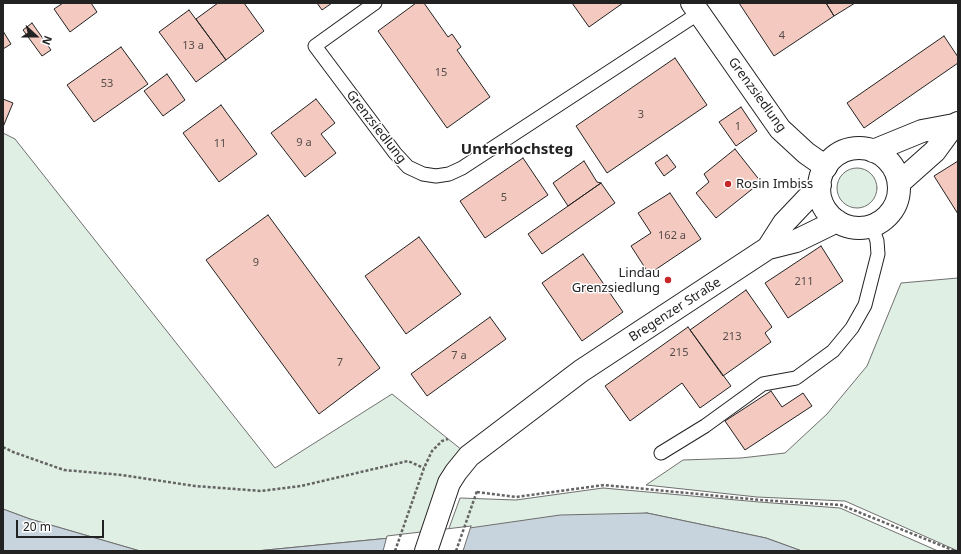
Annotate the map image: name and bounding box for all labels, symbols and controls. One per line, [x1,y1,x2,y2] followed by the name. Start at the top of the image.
[16,16,56,56] north arrow
[779,29,785,43] house number: 4
[39,34,56,47] text: N
[182,39,204,53] house number: 13 a
[725,55,789,135] street label: Grenzsiedlung
[435,66,447,80] house number: 15
[101,77,113,91] house number: 53
[343,87,409,167] street label: Grenzsiedlung
[638,108,644,122] house number: 3
[735,120,741,134] house number: 1
[296,136,312,150] house number: 9 a
[214,137,226,151] house number: 11
[461,141,573,159] district label: Unterhochsteg
[736,176,813,192] place label: Rosin Imbiss
[723,179,733,189] marker: Rosin Imbiss
[501,191,507,205] house number: 5
[658,229,686,243] house number: 162 a
[253,256,259,270] house number: 9
[572,265,660,296] place label: Lindau Grenzsiedlung
[626,275,724,345] street label: Bregenzer Straße
[663,275,673,285] marker: Lindau Grenzsiedlung
[795,275,813,289] house number: 211
[723,330,741,344] house number: 213
[670,346,688,360] house number: 215
[451,349,467,363] house number: 7 a
[337,356,343,370] house number: 7
[18,512,106,538] scale bar
[23,518,51,535] text: 20 m

